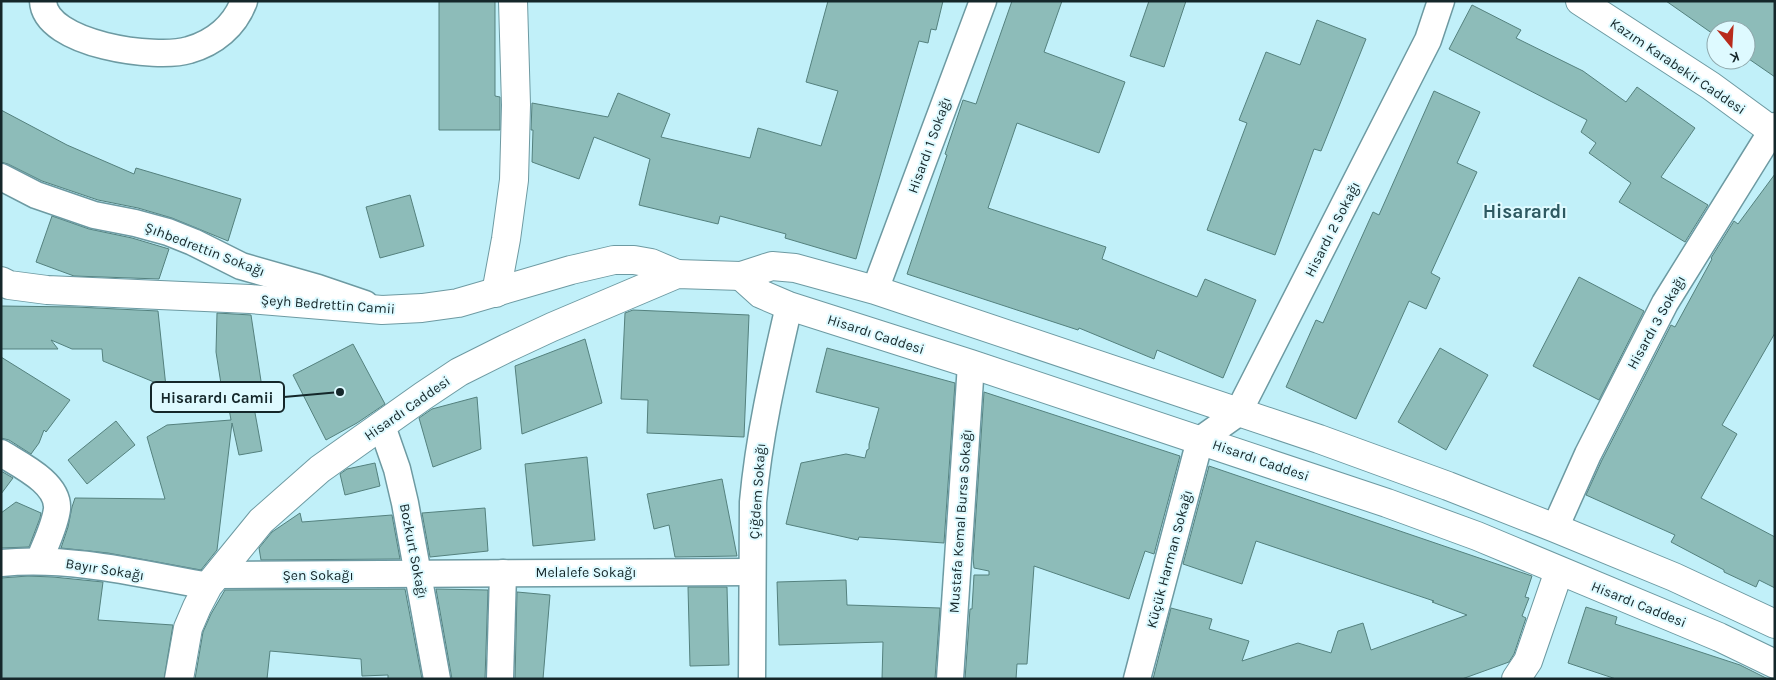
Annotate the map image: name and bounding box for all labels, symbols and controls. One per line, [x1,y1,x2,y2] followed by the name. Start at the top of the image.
[1607,14,1749,118] street label: Kazım Karabekir Caddesi
[1706,20,1756,70] north arrow
[904,95,955,196] street label: Hisardı 1 Sokağı
[1301,179,1364,280] street label: Hisardı 2 Sokağı
[1483,201,1567,223] district label: Hisarardı
[142,219,267,280] street label: Şıhbedrettin Sokağı
[1624,272,1689,372] street label: Hisardı 3 Sokağı
[260,291,396,318] street label: Şeyh Bedrettin Camii
[825,311,927,358] street label: Hisardı Caddesi
[361,372,454,444] street label: Hisardı Caddesi
[151,382,284,412] callout: Hisarardı Camii
[160,389,274,407] text: Hisarardı Camii
[946,428,975,614] street label: Mustafa Kemal Bursa Sokağı
[1210,436,1311,485] street label: Hisardı Caddesi
[746,442,769,540] street label: Çiğdem Sokağı
[1143,488,1196,630] street label: Küçük Harman Sokağı
[396,502,431,600] street label: Bozkurt Sokağı
[64,555,145,584] street label: Bayır Sokağı
[536,564,636,581] street label: Melalefe Sokağı
[282,567,354,584] street label: Şen Sokağı
[1589,578,1689,631] street label: Hisardı Caddesi

